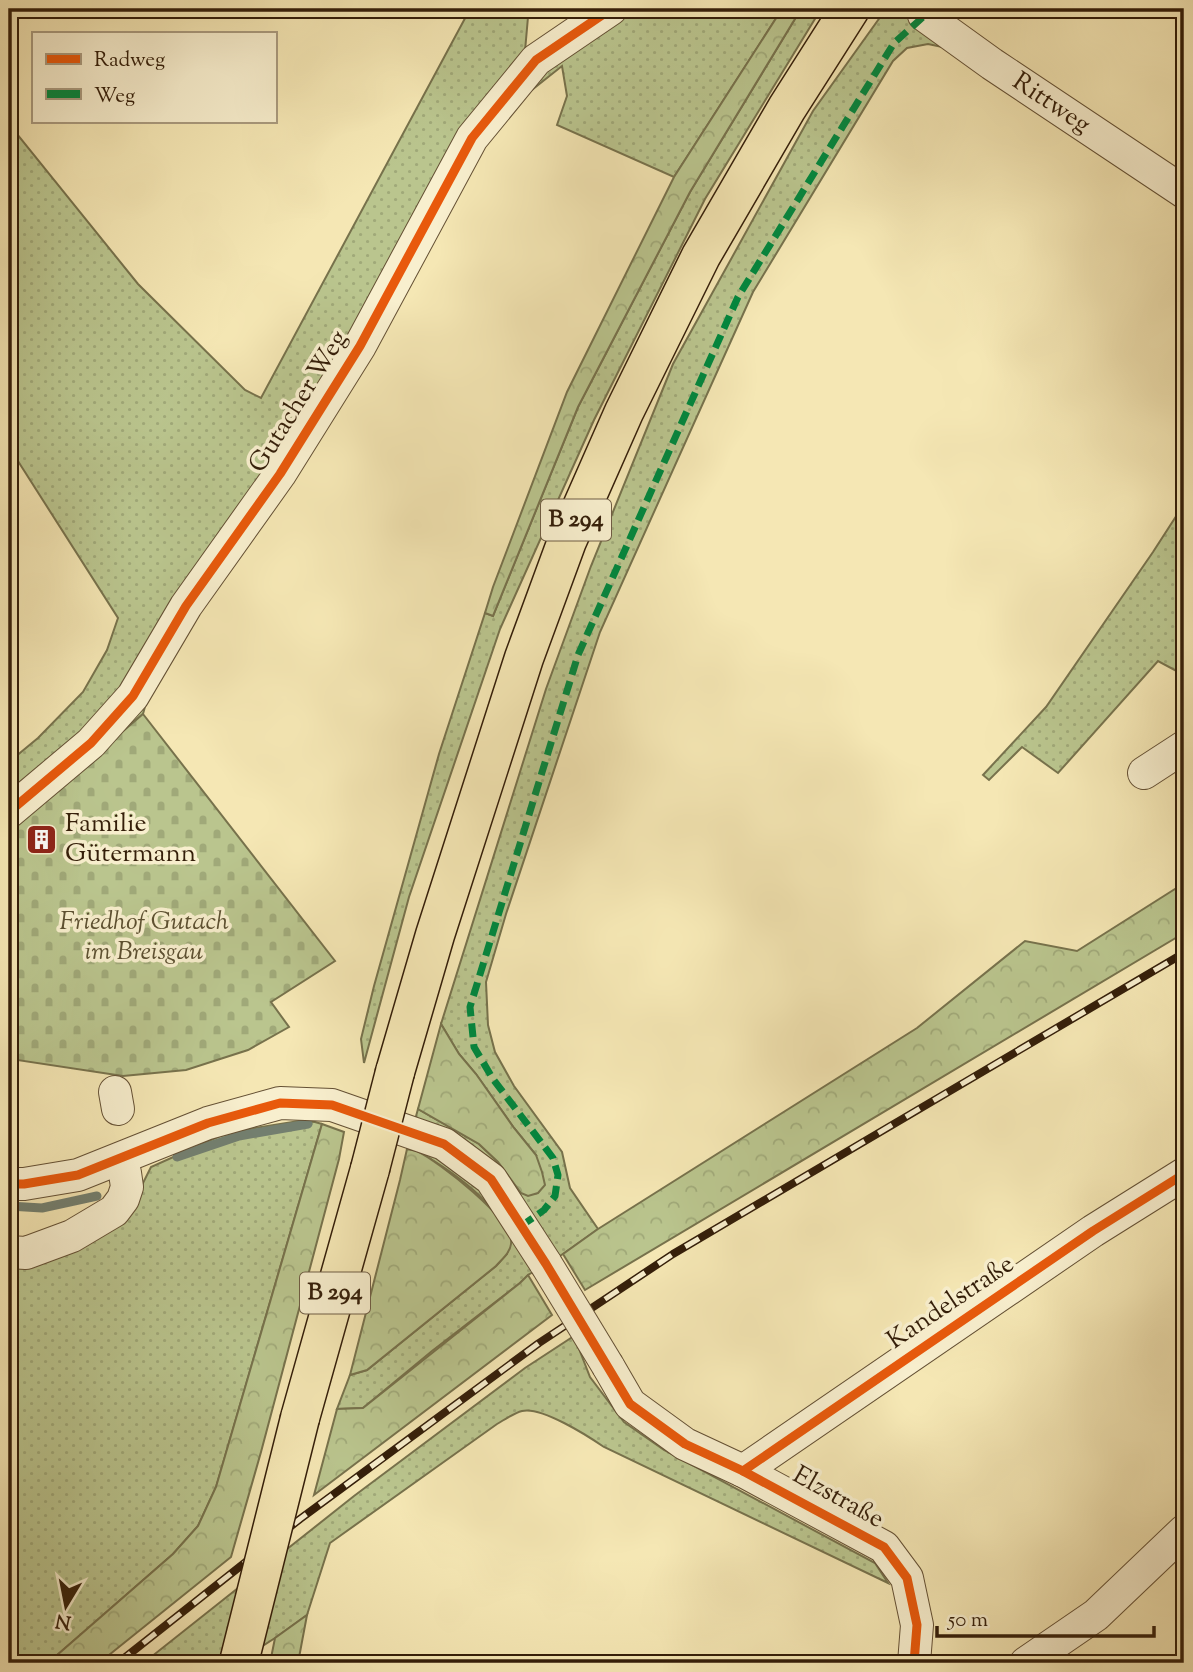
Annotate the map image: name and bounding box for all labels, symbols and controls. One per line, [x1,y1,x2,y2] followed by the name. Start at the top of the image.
[32,32,276,122] legend
[94,46,165,76] text: Radweg
[1005,64,1098,143] street label: Rittweg
[94,82,135,112] text: Weg
[240,324,358,480] street label: Gutacher Weg
[541,500,611,540] road number: B 294
[65,806,196,873] place label: Familie Gütermann
[25,822,59,856] building icon: Familie Gütermann
[59,904,229,971] park label: Friedhof Gutach im Breisgau
[880,1247,1022,1359] street label: Kandelstraße
[300,1273,370,1314] road number: B 294
[786,1458,890,1538] street label: Elzstraße
[32,1570,102,1640] north arrow
[937,1595,1154,1639] scale bar
[54,1606,73,1635] text: N
[947,1606,988,1636] text: 50 m

